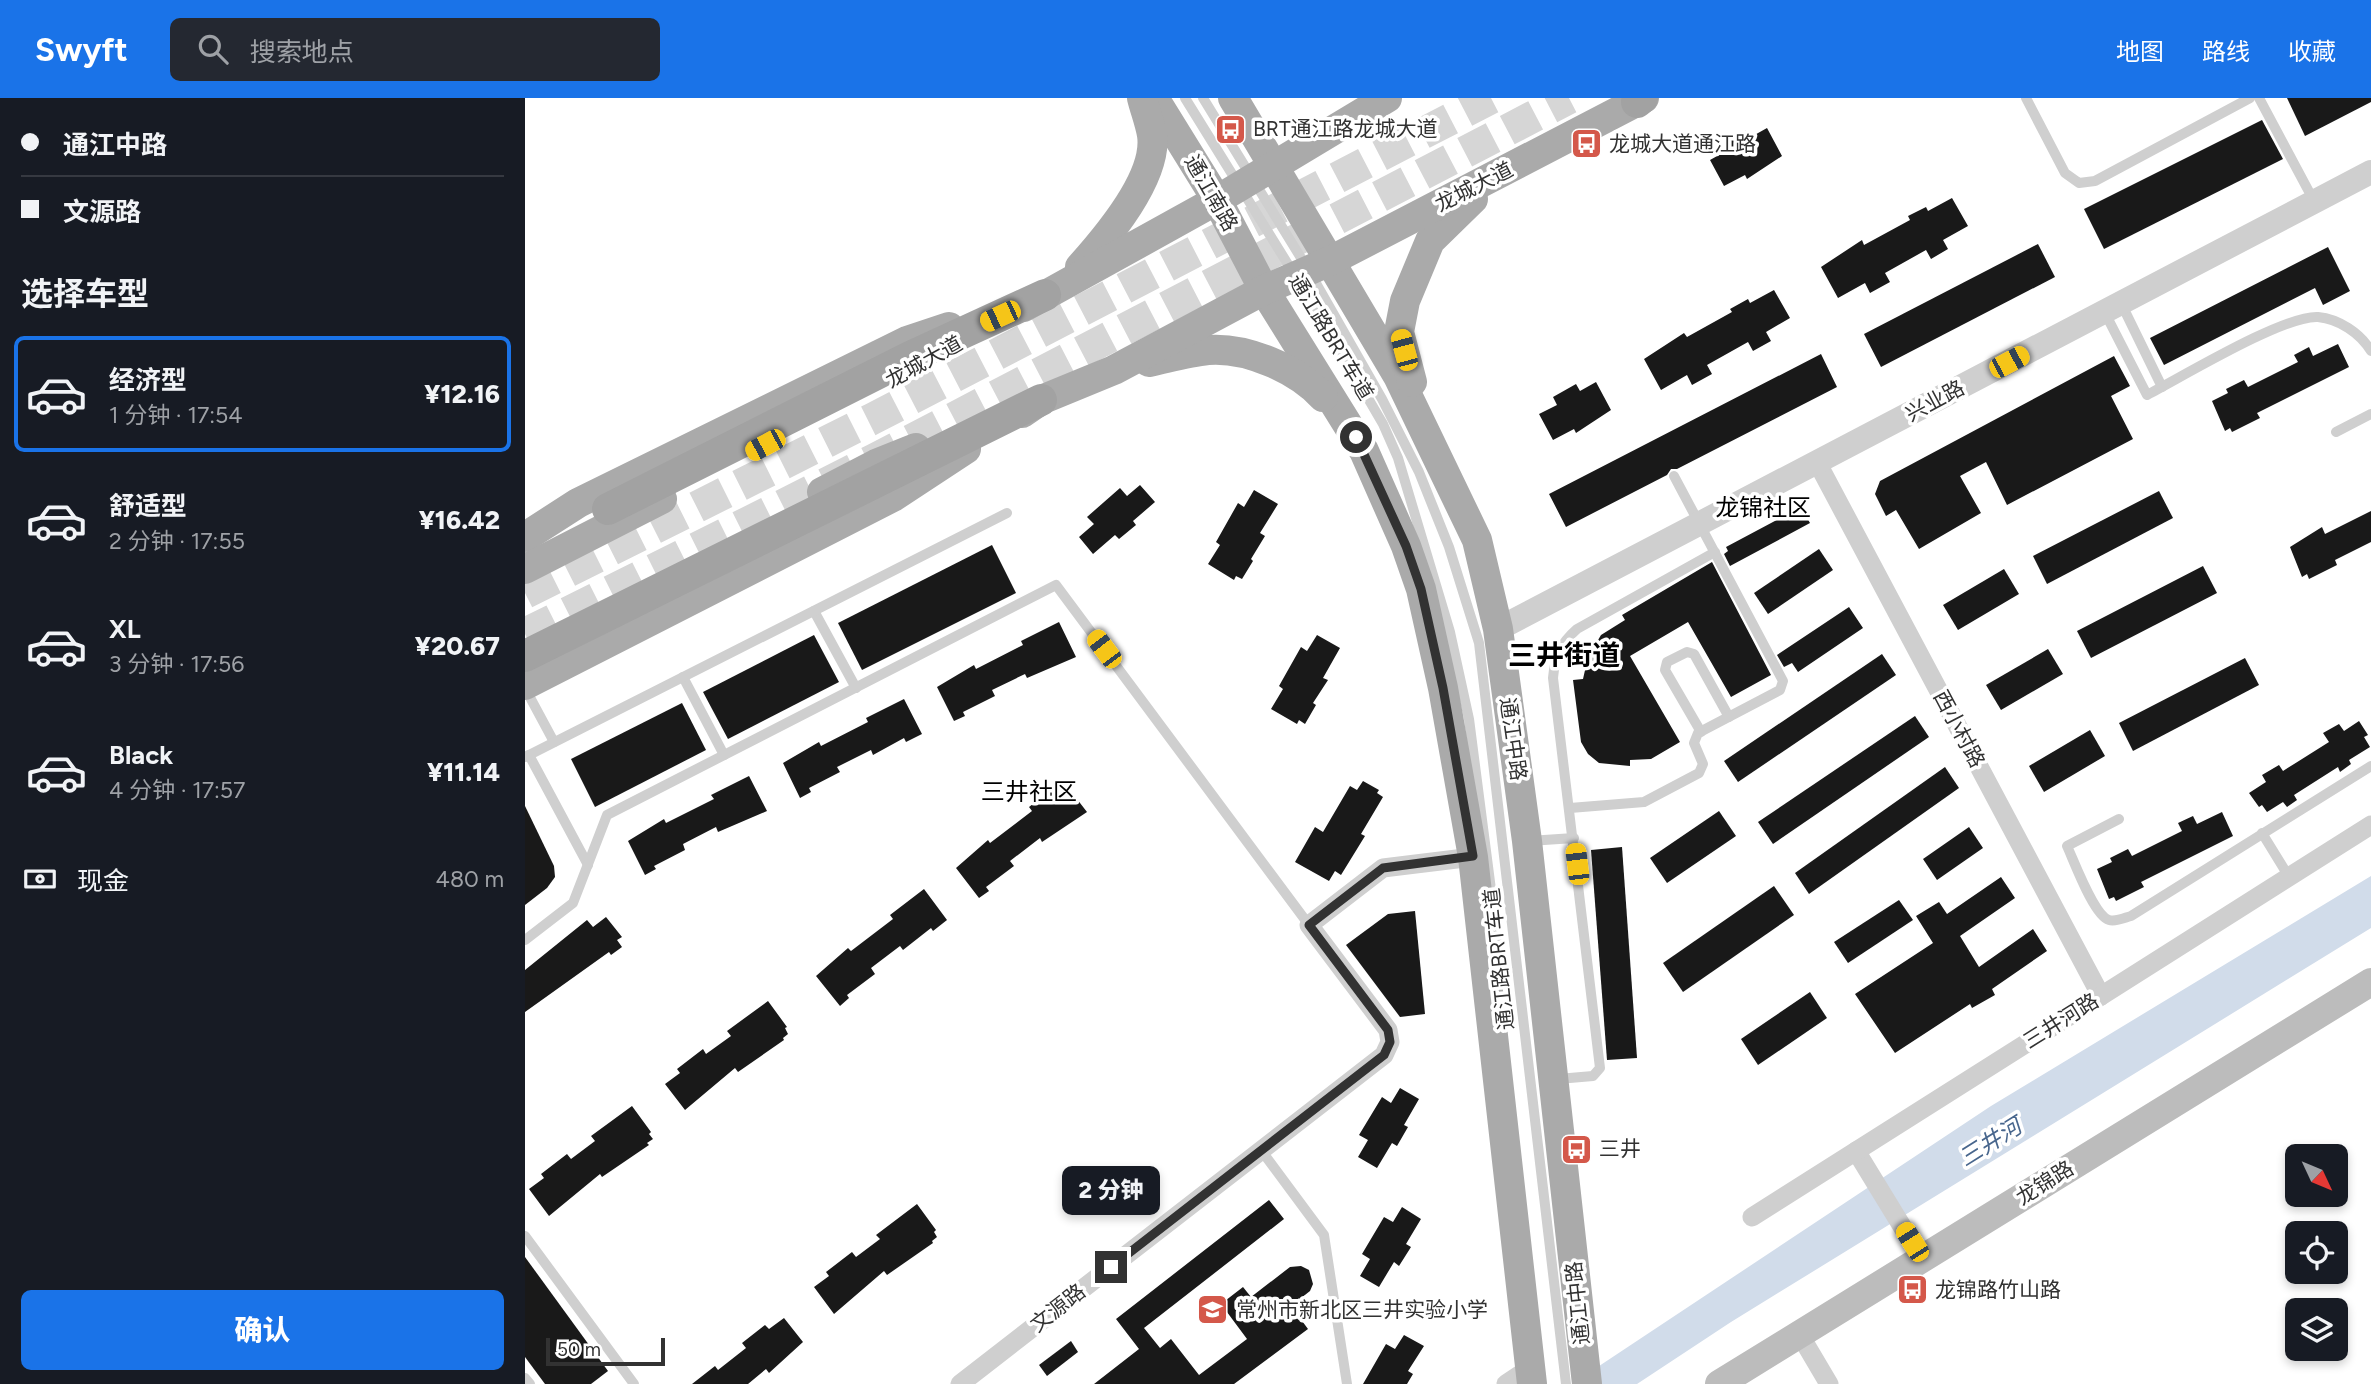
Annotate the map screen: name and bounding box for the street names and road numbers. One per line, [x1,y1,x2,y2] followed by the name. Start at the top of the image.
[1180,150,1243,235] street label: 通江南路
[1431,156,1517,217] street label: 龙城大道
[1284,269,1379,404] street label: 通江路BRT车道
[881,330,967,393] street label: 龙城大道
[1901,375,1968,426] street label: 兴业路
[1929,686,1990,772] street label: 西小村路
[1495,696,1532,782] street label: 通江中路
[1479,887,1518,1031] street label: 通江路BRT车道
[2018,988,2103,1053] street label: 三井河路
[2011,1155,2078,1210] street label: 龙锦路
[1561,1260,1594,1346] street label: 通江中路
[1025,1278,1090,1337] street label: 文源路

